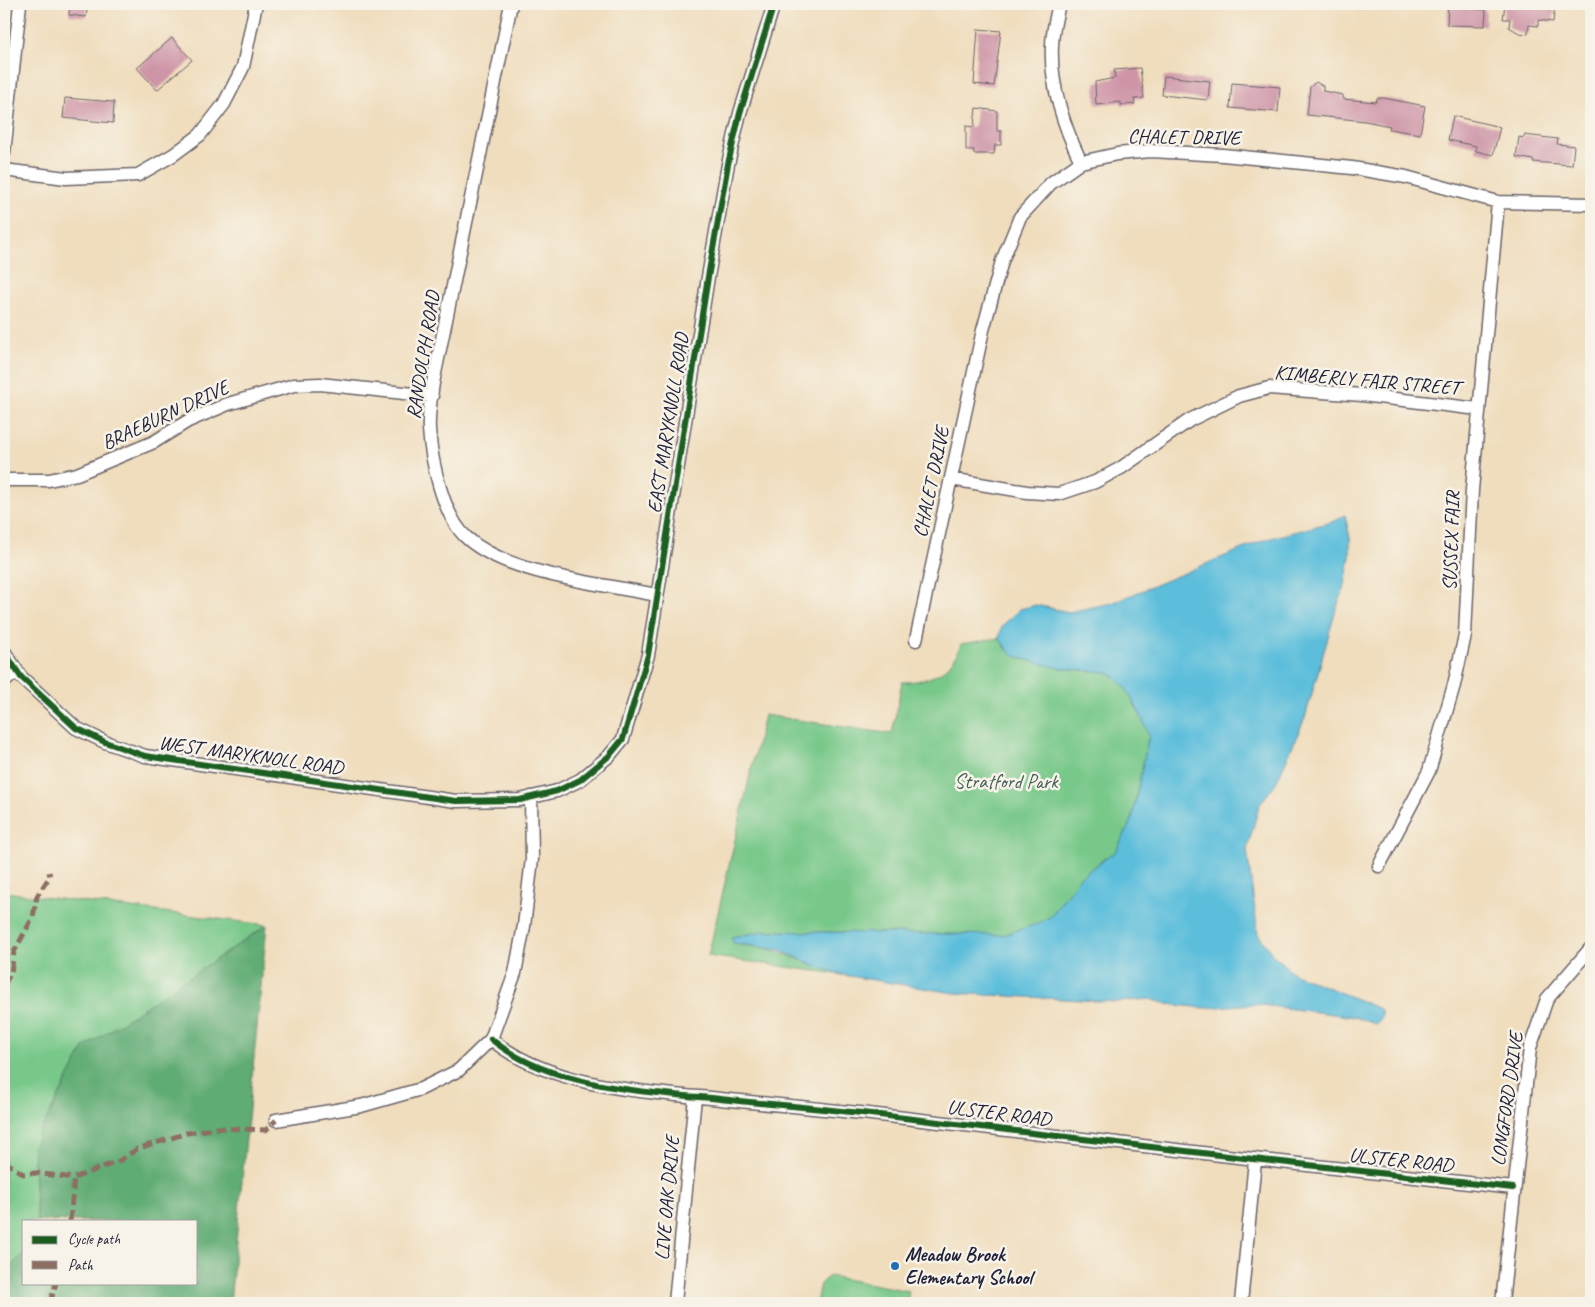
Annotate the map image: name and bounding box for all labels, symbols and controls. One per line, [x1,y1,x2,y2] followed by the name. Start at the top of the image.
[1128,124,1243,151] street label: CHALET DRIVE
[401,288,446,421] street label: RANDOLPH ROAD
[641,330,695,515] street label: EAST MARYKNOLL ROAD
[1273,359,1465,401] street label: KIMBERLY FAIR STREET
[98,373,235,455] street label: BRAEBURN DRIVE
[907,422,955,540] street label: CHALET DRIVE
[1437,489,1465,591] street label: SUSSEX FAIR
[157,730,347,781] street label: WEST MARYKNOLL ROAD
[954,769,1059,794] park label: Stratford Park
[1485,1028,1529,1167] street label: LONGFORD DRIVE
[946,1094,1055,1132] street label: ULSTER ROAD
[649,1132,685,1261] street label: LIVE OAK DRIVE
[1348,1142,1457,1178] street label: ULSTER ROAD
[22,1220,198,1284] legend
[68,1230,120,1249] text: Cycle path
[905,1242,1035,1290] place label: Meadow Brook Elementary School
[68,1256,94,1275] text: Path
[889,1260,901,1272] marker: Meadow Brook Elementary School

